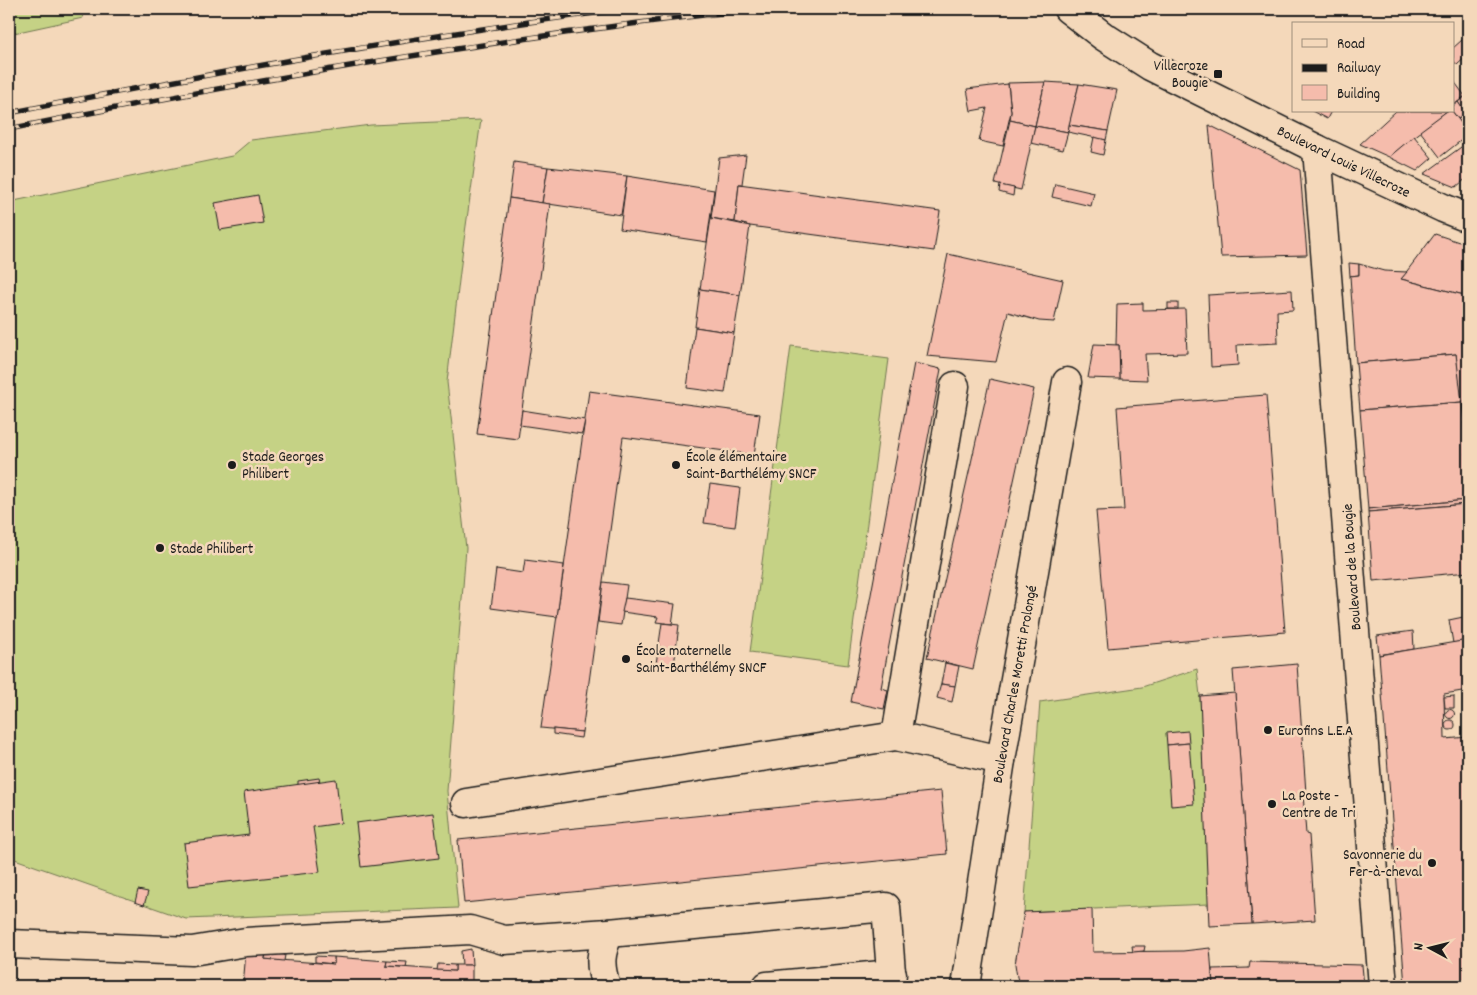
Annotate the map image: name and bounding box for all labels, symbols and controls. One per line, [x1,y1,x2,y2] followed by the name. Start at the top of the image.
[1292,22,1454,112] legend
[1337,34,1365,56] text: Road
[1154,56,1208,95] place label: Villecroze Bougie
[1337,58,1381,80] text: Railway
[1212,68,1224,80] marker: Villecroze Bougie
[1337,84,1380,106] text: Building
[1273,121,1414,205] street label: Boulevard Louis Villecroze
[242,447,324,486] place label: Stade Georges Philibert
[686,447,817,486] place label: École élémentaire Saint-Barthélémy SNCF
[226,459,238,471] marker: Stade Georges Philibert
[670,459,682,471] marker: École élémentaire Saint-Barthélémy SNCF
[1338,502,1368,631] street label: Boulevard de la Bougie
[170,539,254,561] place label: Stade Philibert
[154,542,166,554] marker: Stade Philibert
[988,584,1044,785] street label: Boulevard Charles Moretti Prolongé
[636,641,767,680] place label: École maternelle Saint-Barthélémy SNCF
[620,653,632,665] marker: École maternelle Saint-Barthélémy SNCF
[1278,721,1353,743] place label: Eurofins L.E.A
[1262,724,1274,736] marker: Eurofins L.E.A
[1282,786,1356,825] place label: La Poste - Centre de Tri
[1266,798,1278,810] marker: La Poste - Centre de Tri
[1343,845,1422,884] place label: Savonnerie du Fer-à-cheval
[1426,857,1438,869] marker: Savonnerie du Fer-à-cheval
[1404,922,1454,972] north arrow
[1409,942,1429,951] text: N

